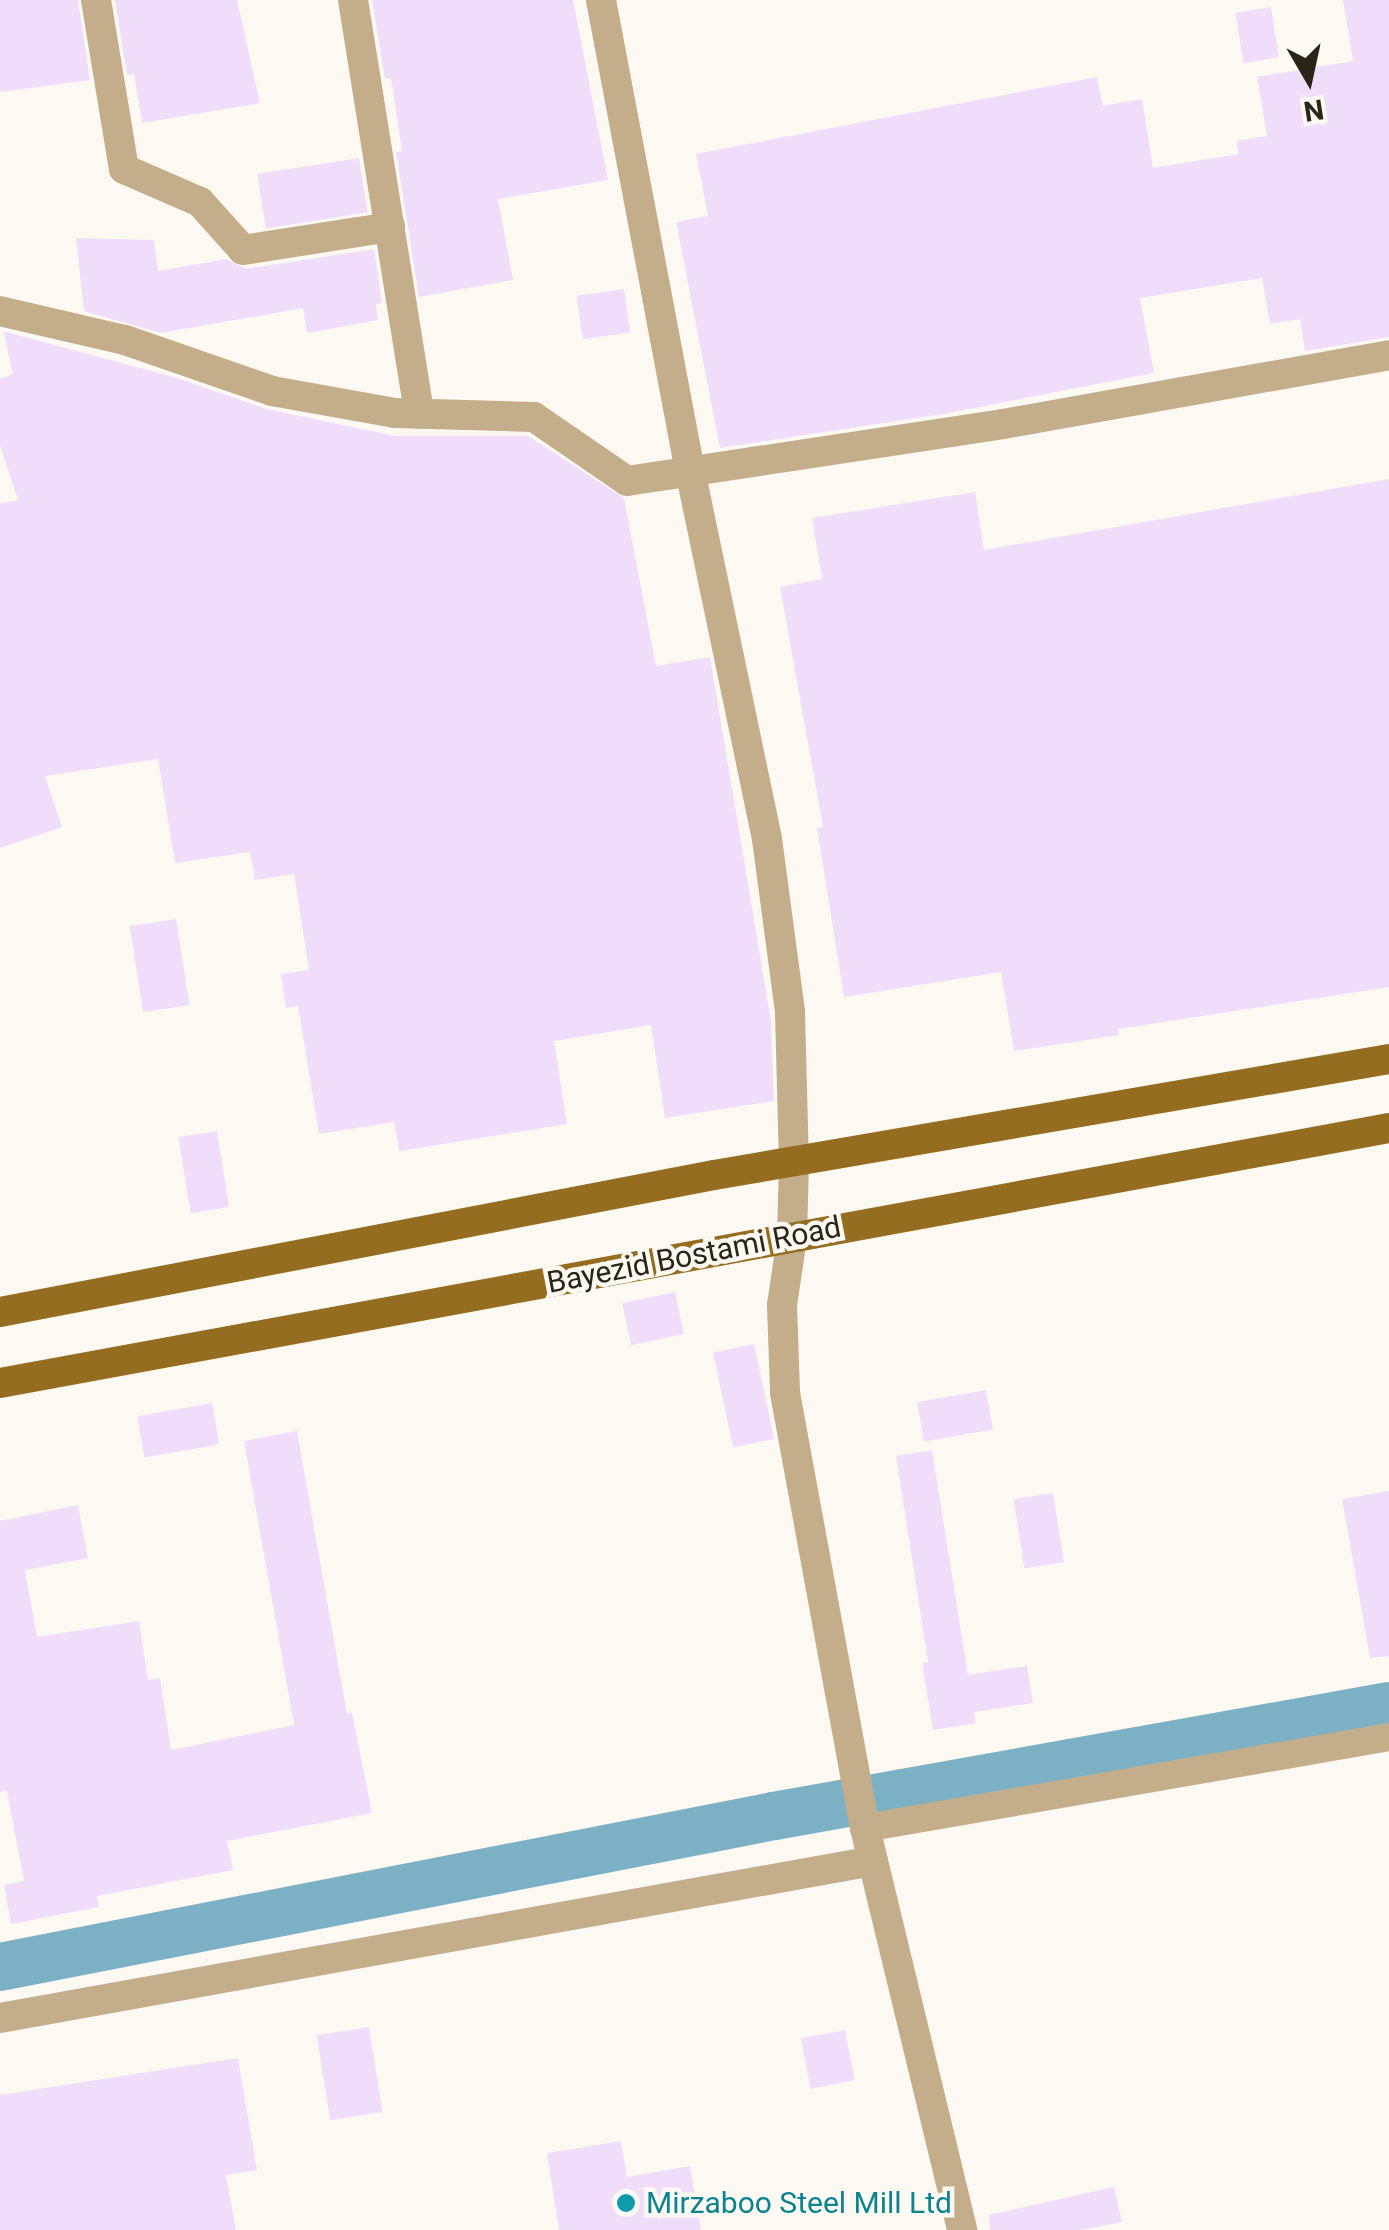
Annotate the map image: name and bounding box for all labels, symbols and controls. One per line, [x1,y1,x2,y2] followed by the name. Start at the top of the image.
[1259,30,1359,130] north arrow
[1301,92,1326,128] text: N
[544,1209,844,1301] street label: Bayezid Bostami Road
[646,2185,952,2221] place label: Mirzaboo Steel Mill Ltd
[615,2192,637,2214] marker: Mirzaboo Steel Mill Ltd

